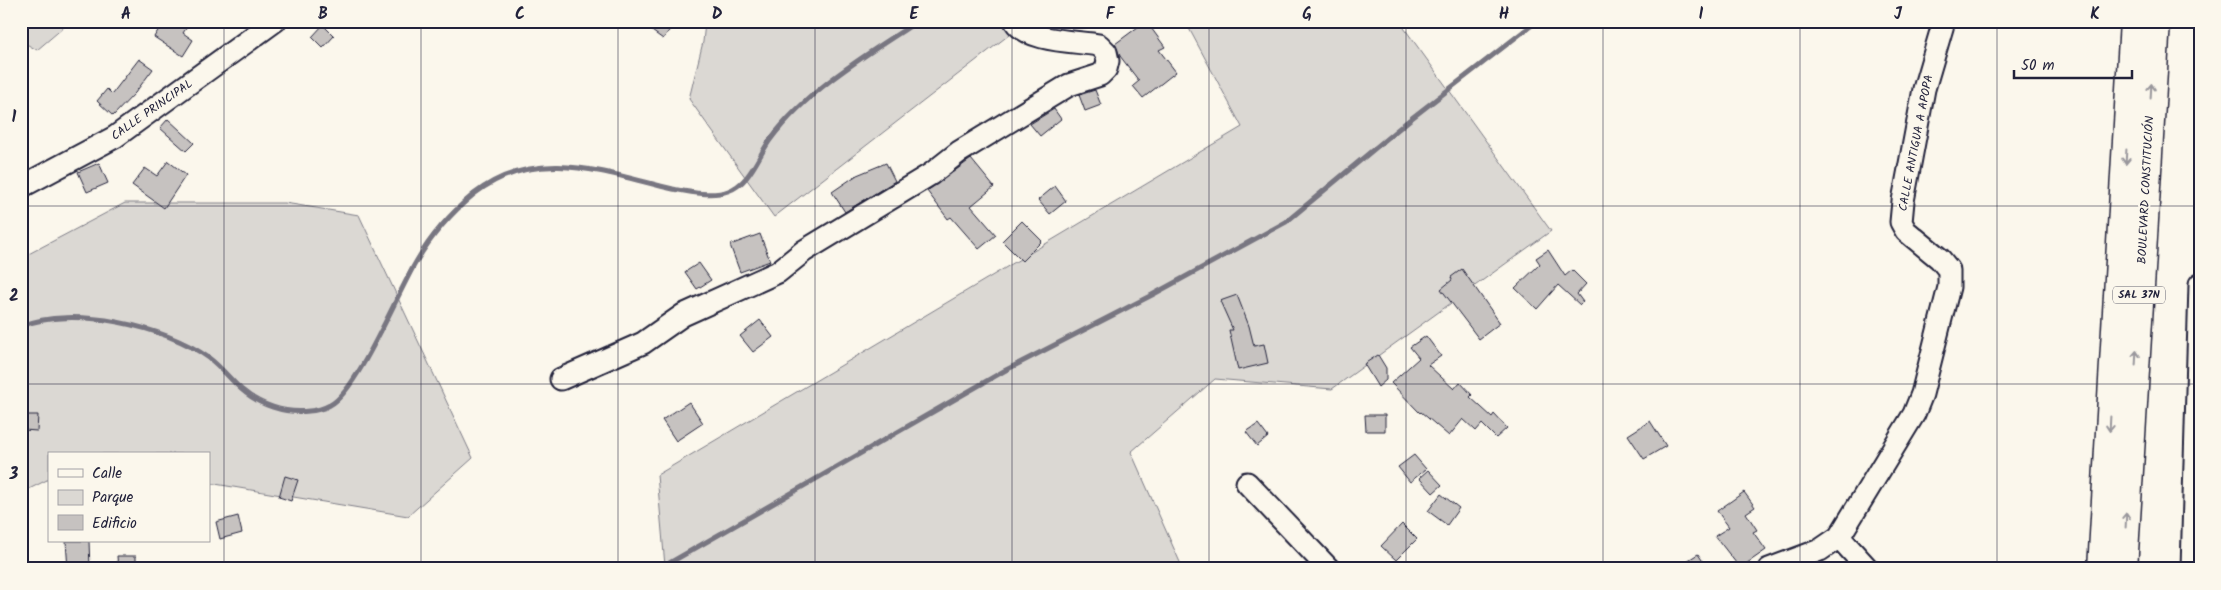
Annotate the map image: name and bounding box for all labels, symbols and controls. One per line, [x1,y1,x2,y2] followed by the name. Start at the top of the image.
[121,2,131,27] text: A
[318,2,328,27] text: B
[515,2,525,27] text: C
[712,2,723,27] text: D
[910,2,920,27] text: E
[1106,2,1116,27] text: F
[1302,2,1312,27] text: G
[1499,2,1509,27] text: H
[1699,2,1704,27] text: I
[1894,2,1903,27] text: J
[2090,2,2100,27] text: K
[2014,48,2131,80] scale bar
[2021,54,2055,78] text: 50 m
[1893,73,1939,213] street label: CALLE ANTIGUA A APOPA
[107,75,197,145] street label: CALLE PRINCIPAL
[2147,83,2156,99] one-way arrow
[12,105,17,130] text: 1
[2133,116,2159,264] street label: BOULEVARD CONSTITUCIÓN
[2121,149,2130,165] one-way arrow
[9,284,19,309] text: 2
[2113,286,2165,304] road number: SAL 37N
[2131,350,2140,366] one-way arrow
[2106,416,2115,432] one-way arrow
[48,452,210,542] legend
[9,462,19,487] text: 3
[92,462,122,486] text: Calle
[92,486,133,510] text: Parque
[92,512,137,536] text: Edificio
[2121,512,2130,528] one-way arrow

